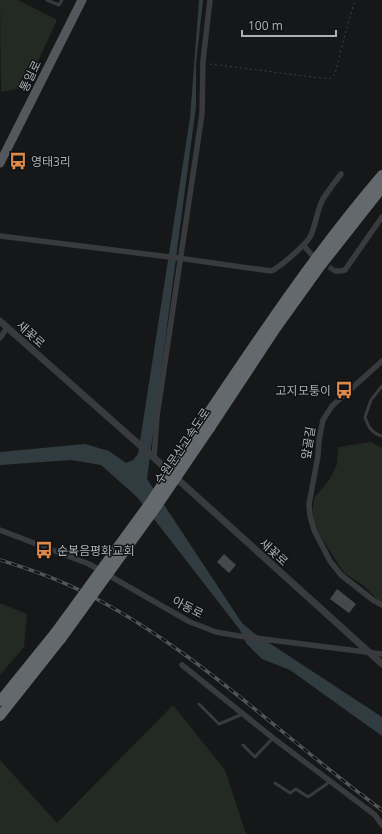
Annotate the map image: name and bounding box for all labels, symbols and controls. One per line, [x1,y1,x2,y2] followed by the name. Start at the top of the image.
[242,12,336,38] scale bar
[248,17,283,34] text: 100 m
[15,57,45,95] street label: 통일로
[8,151,28,171] bus stop icon: 영태3리
[31,153,71,170] place label: 영태3리
[13,317,49,351] street label: 새꽃로
[334,380,354,400] bus stop icon: 고지모퉁이
[276,382,331,399] place label: 고지모퉁이
[150,405,214,487] street label: 수원문산고속도로
[297,425,319,461] street label: 앞골길
[256,535,292,569] street label: 새꽃로
[34,540,54,560] bus stop icon: 순복음평화교회
[57,542,134,559] place label: 순복음평화교회
[169,592,207,622] street label: 아동로

